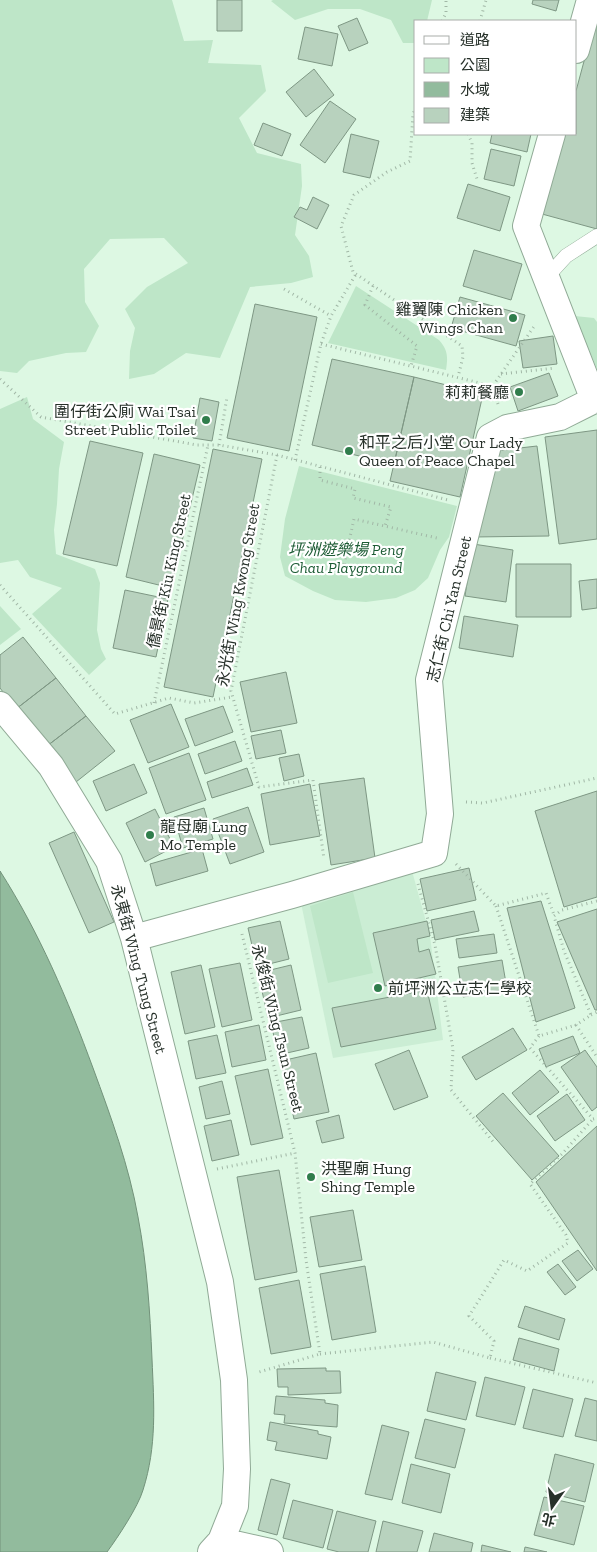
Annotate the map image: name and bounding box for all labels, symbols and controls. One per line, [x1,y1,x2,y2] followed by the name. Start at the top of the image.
[414,20,577,135] legend
[460,31,490,49] text: 道路
[460,56,490,74] text: 公園
[460,81,490,99] text: 水域
[460,106,490,124] text: 建築
[395,300,504,337] place label: 雞翼陳 Chicken Wings Chan
[507,312,519,324] marker: 雞翼陳 Chicken Wings Chan
[445,383,509,402] place label: 莉莉餐廳
[513,386,525,398] marker: 莉莉餐廳
[54,402,197,439] place label: 圍仔街公廁 Wai Tsai Street Public Toilet
[200,414,212,426] marker: 圍仔街公廁 Wai Tsai Street Public Toilet
[359,433,523,470] place label: 和平之后小堂 Our Lady Queen of Peace Chapel
[343,445,355,457] marker: 和平之后小堂 Our Lady Queen of Peace Chapel
[143,492,195,650] street label: 僑景街 Kiu King Street
[212,502,264,688] street label: 永光街 Wing Kwong Street
[423,534,475,684] street label: 志仁街 Chi Yan Street
[288,540,405,577] park label: 坪洲遊樂場 Peng Chau Playground
[160,817,247,854] place label: 龍母廟 Lung Mo Temple
[144,829,156,841] marker: 龍母廟 Lung Mo Temple
[107,882,171,1056] street label: 永東街 Wing Tung Street
[248,942,308,1114] street label: 永俊街 Wing Tsun Street
[388,979,532,998] place label: 前坪洲公立志仁學校
[372,982,384,994] marker: 前坪洲公立志仁學校
[321,1159,415,1196] place label: 洪聖廟 Hung Shing Temple
[305,1171,317,1183] marker: 洪聖廟 Hung Shing Temple
[527,1482,577,1532] north arrow
[540,1509,558,1529] text: 北

